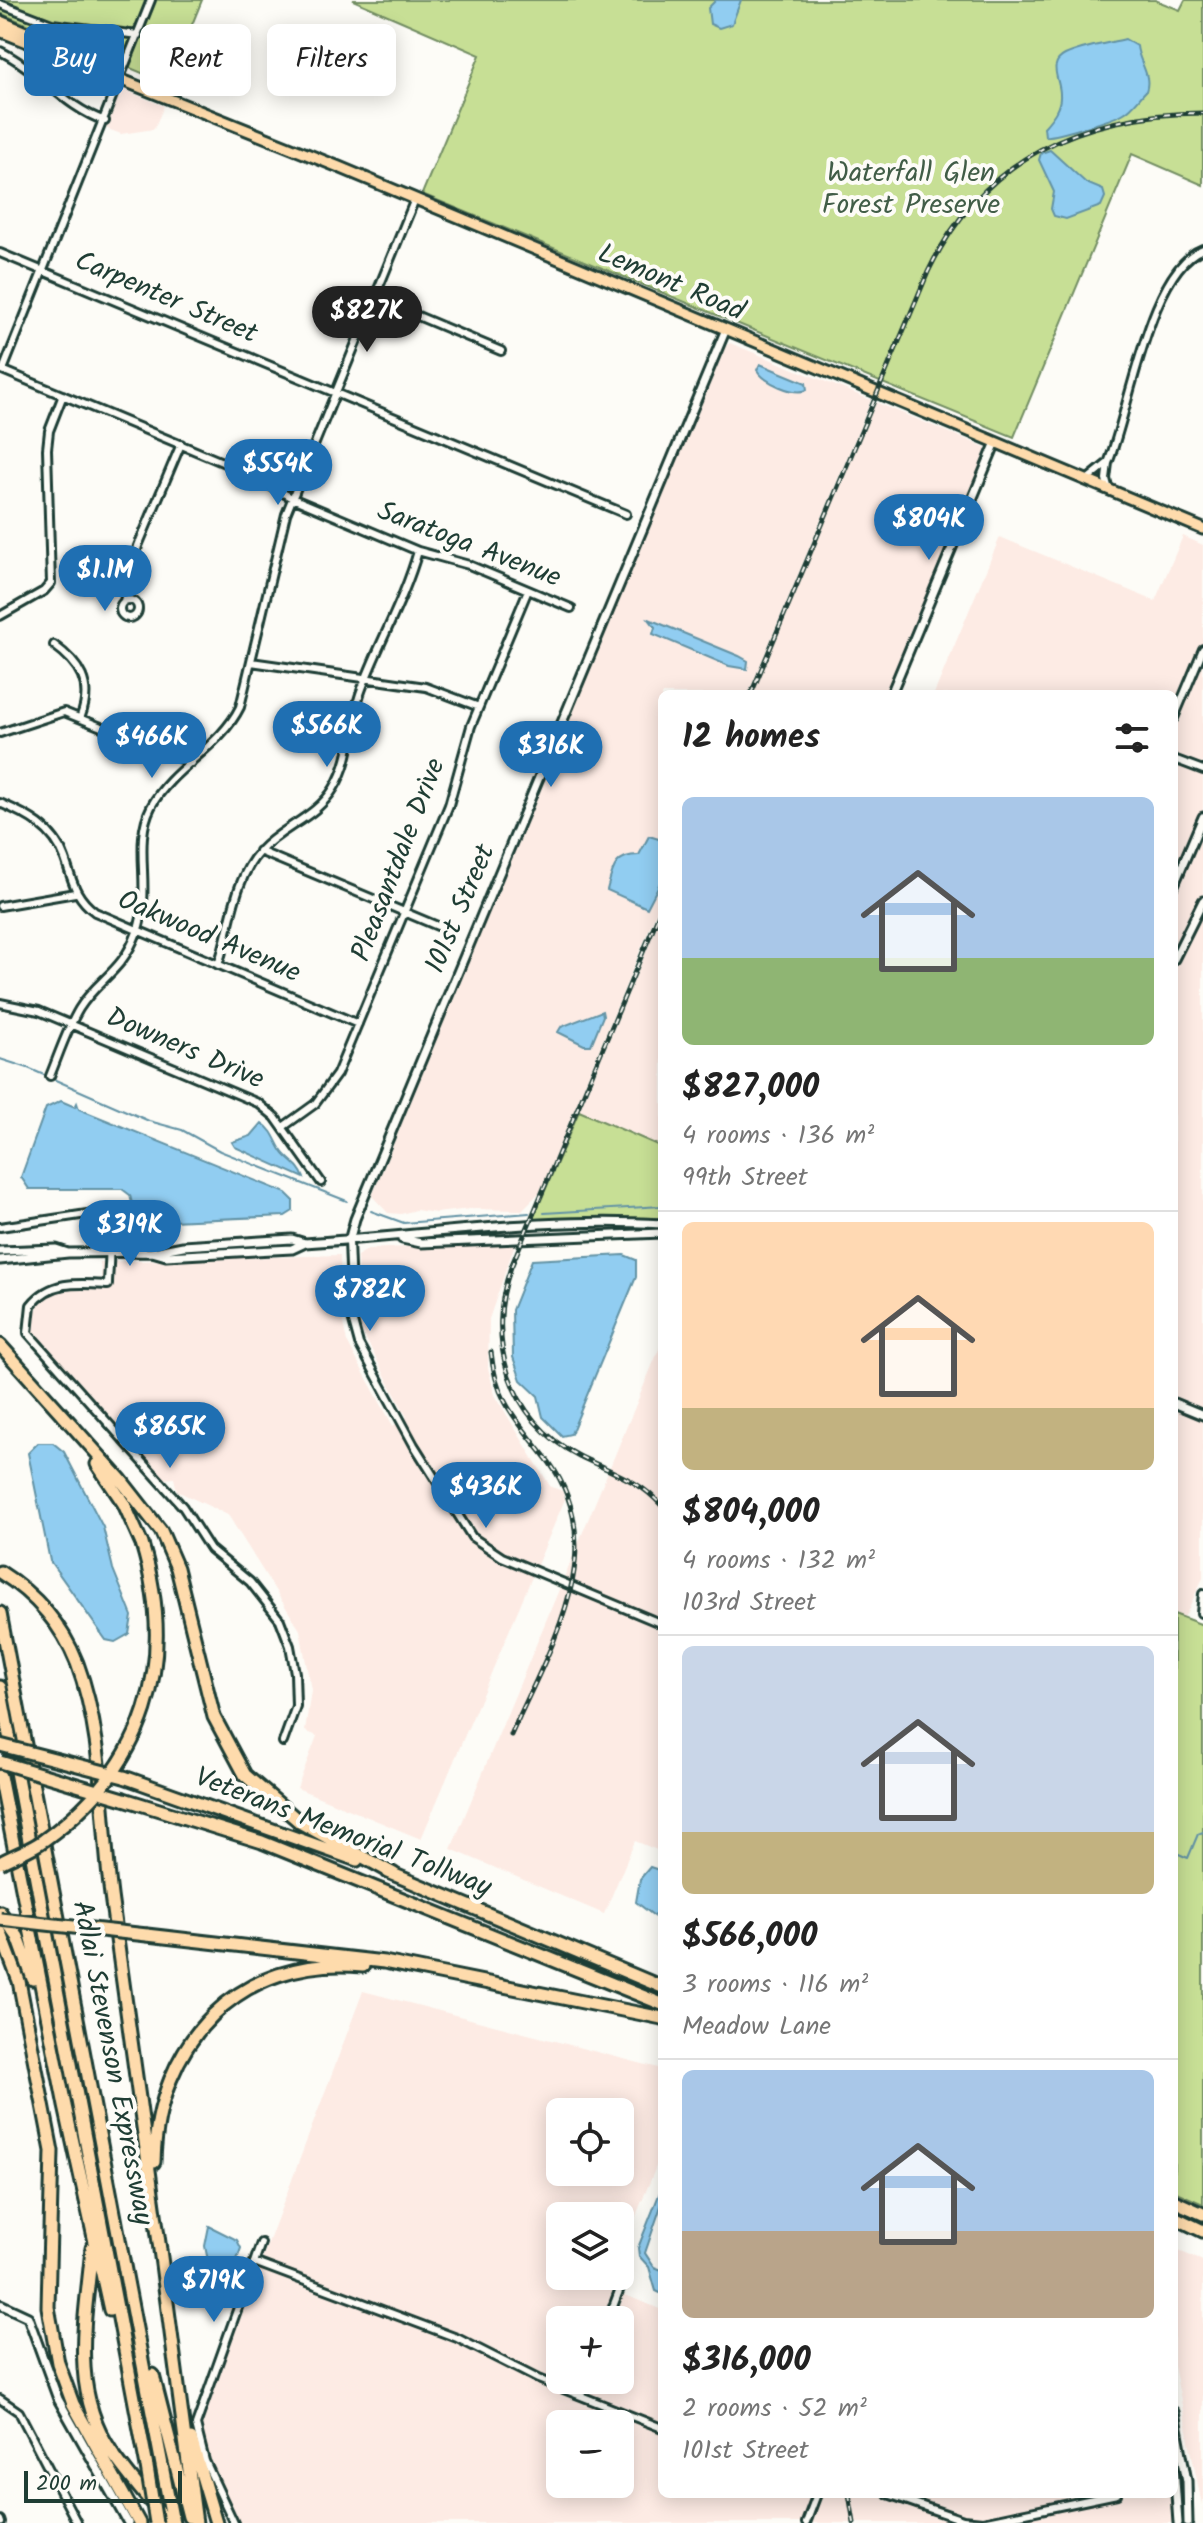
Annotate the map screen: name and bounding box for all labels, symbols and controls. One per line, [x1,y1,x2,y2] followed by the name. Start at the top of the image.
[24,24,124,96] chip: Buy
[140,24,251,96] chip: Rent
[267,24,396,96] chip: Filters
[822,151,1001,228] park label: Waterfall Glen Forest Preserve
[590,232,753,335] street label: Lemont Road
[67,239,266,357] street label: Carpenter Street
[311,286,423,354] pin: $827K
[330,291,404,333] text: $827K
[222,439,334,507] pin: $554K
[242,444,314,486] text: $554K
[370,489,568,601] street label: Saratoga Avenue
[873,494,985,562] pin: $804K
[892,499,966,541] text: $804K
[49,545,161,613] pin: $1.1M
[77,550,133,592] text: $1.1M
[271,701,383,769] pin: $566K
[291,706,363,748] text: $566K
[682,711,820,765] text: 12 homes
[96,712,208,780] pin: $466K
[1110,716,1154,760] icon: filters
[115,717,189,759] text: $466K
[495,721,607,789] pin: $316K
[517,726,585,768] text: $316K
[340,751,459,968] street label: Pleasantdale Drive
[414,836,509,981] street label: 101st Street
[846,849,990,993] icon: home
[110,878,308,996] street label: Oakwood Avenue
[99,995,271,1103] street label: Downers Drive
[682,1061,819,1115] text: $827,000
[682,1115,874,1157] text: 4 rooms · 136 m²
[682,1157,808,1199] text: 99th Street
[74,1200,186,1268] pin: $319K
[97,1205,163,1247] text: $319K
[314,1265,426,1333] pin: $782K
[333,1270,407,1312] text: $782K
[846,1274,990,1418] icon: home
[114,1402,226,1470] pin: $865K
[133,1407,207,1449] text: $865K
[430,1462,542,1530] pin: $436K
[449,1467,523,1509] text: $436K
[682,1486,819,1540] text: $804,000
[682,1540,875,1582] text: 4 rooms · 132 m²
[682,1582,816,1624] text: 103rd Street
[846,1698,990,1842] icon: home
[188,1756,499,1911] street label: Veterans Memorial Tollway
[58,1897,166,2230] street label: Adlai Stevenson Expressway
[682,1910,817,1964] text: $566,000
[682,1964,868,2006] text: 3 rooms · 116 m²
[682,2006,831,2048] text: Meadow Lane
[546,2098,634,2498] map controls
[546,2098,634,2186] button: locate
[846,2122,990,2266] icon: home
[546,2202,634,2290] button: layers
[158,2256,270,2324] pin: $719K
[182,2261,246,2303] text: $719K
[546,2306,634,2394] button: +
[682,2334,811,2388] text: $316,000
[682,2388,867,2430] text: 2 rooms · 52 m²
[546,2410,634,2498] button: −
[682,2430,809,2472] text: 101st Street
[24,2467,182,2503] scale bar
[36,2467,97,2502] text: 200 m

